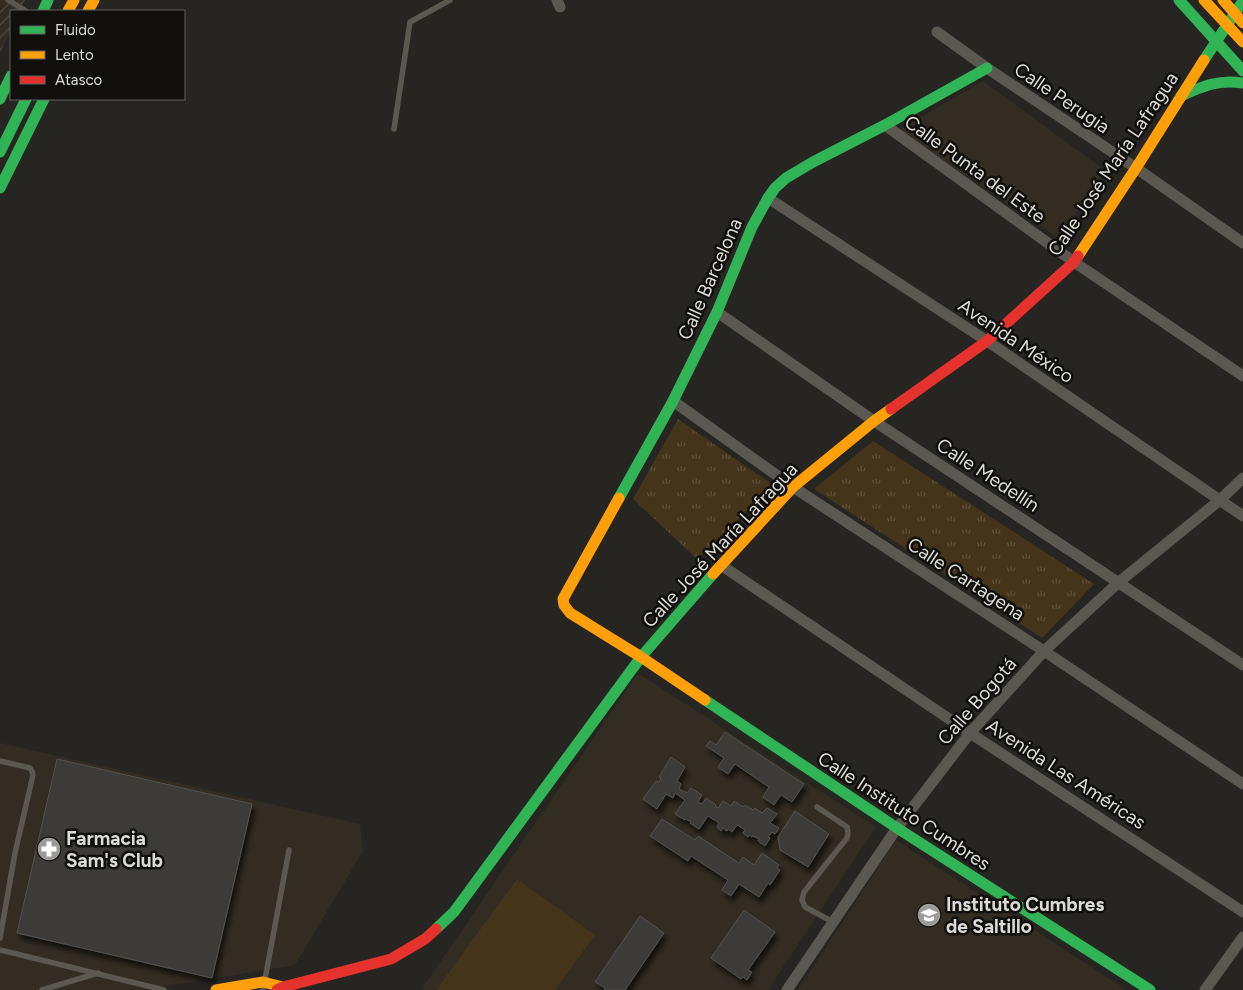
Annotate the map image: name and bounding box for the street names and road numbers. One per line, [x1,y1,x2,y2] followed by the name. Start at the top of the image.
[1010,58,1114,138] street label: Calle Perugia
[1043,68,1183,260] street label: Calle José María Lafragua
[900,110,1050,228] street label: Calle Punta del Este
[673,215,747,343] street label: Calle Barcelona
[954,294,1078,388] street label: Avenida México
[932,433,1044,517] street label: Calle Medellín
[638,458,802,632] street label: Calle José María Lafragua
[903,533,1029,625] street label: Calle Cartagena
[933,653,1021,749] street label: Calle Bogotá
[982,714,1150,834] street label: Avenida Las Américas
[813,747,995,875] street label: Calle Instituto Cumbres

